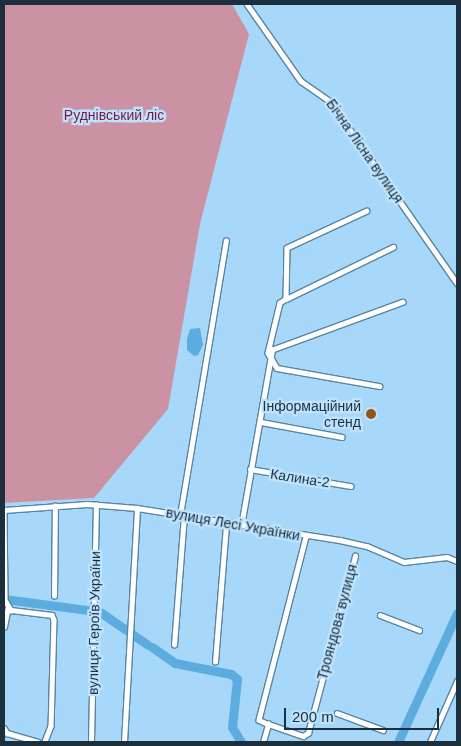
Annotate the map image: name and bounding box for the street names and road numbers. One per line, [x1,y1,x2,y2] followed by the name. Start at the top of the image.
[323,96,407,206] street label: Бічна Лісна вулиця
[269,465,331,491] street label: Калина-2
[165,504,301,544] street label: вулиця Лесі Українки
[84,551,104,695] street label: вулиця Героїв України
[313,562,361,682] street label: Трояндова вулиця

